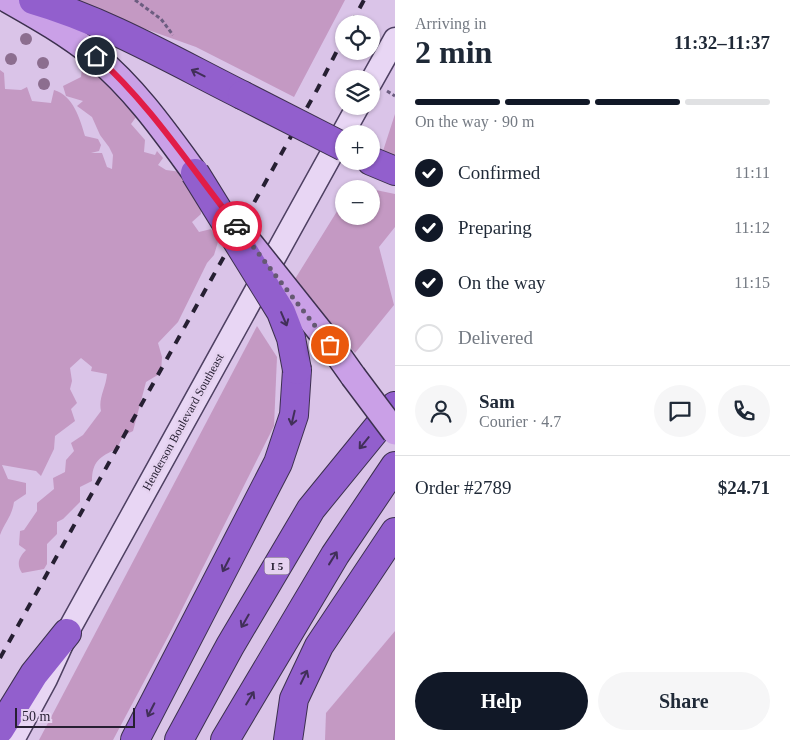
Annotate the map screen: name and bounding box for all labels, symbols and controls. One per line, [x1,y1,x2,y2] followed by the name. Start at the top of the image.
[335,15,380,225] map controls
[335,15,380,60] button: locate
[415,15,487,32] text: Arriving in
[674,32,770,53] text: 11:32–11:37
[415,34,492,70] text: 2 min
[75,35,117,77] pin
[82,42,110,70] icon: home
[191,68,206,78] one-way arrow
[335,70,380,115] button: layers
[415,113,535,130] text: On the way · 90 m
[335,125,380,170] button: +
[415,159,443,187] icon: check
[458,162,540,183] text: Confirmed
[735,164,770,181] text: 11:11
[335,180,380,225] button: −
[212,201,262,251] courier
[223,212,251,240] icon: car
[415,214,443,242] icon: check
[458,217,532,238] text: Preparing
[734,219,770,236] text: 11:12
[415,269,443,297] icon: check
[458,272,546,293] text: On the way
[734,274,770,291] text: 11:15
[279,311,289,326] one-way arrow
[309,324,351,366] pin
[458,327,533,348] text: Delivered
[316,331,344,359] icon: bag
[139,350,227,493] street label: Henderson Boulevard Southeast
[415,385,467,437] button: person
[654,385,706,437] button: chat
[718,385,770,437] button: phone
[479,391,515,412] text: Sam
[288,410,297,426] one-way arrow
[479,413,561,430] text: Courier · 4.7
[359,436,370,449] one-way arrow
[415,477,512,498] text: Order #2789
[718,477,770,498] text: $24.71
[329,552,339,566] one-way arrow
[221,558,231,573] one-way arrow
[264,558,290,574] road number: I 5
[239,614,249,628] one-way arrow
[299,669,309,684] one-way arrow
[415,672,588,730] button: Help
[598,672,770,730] button: Share
[245,691,255,705] one-way arrow
[146,702,156,717] one-way arrow
[15,705,135,728] scale bar
[22,709,50,724] text: 50 m

